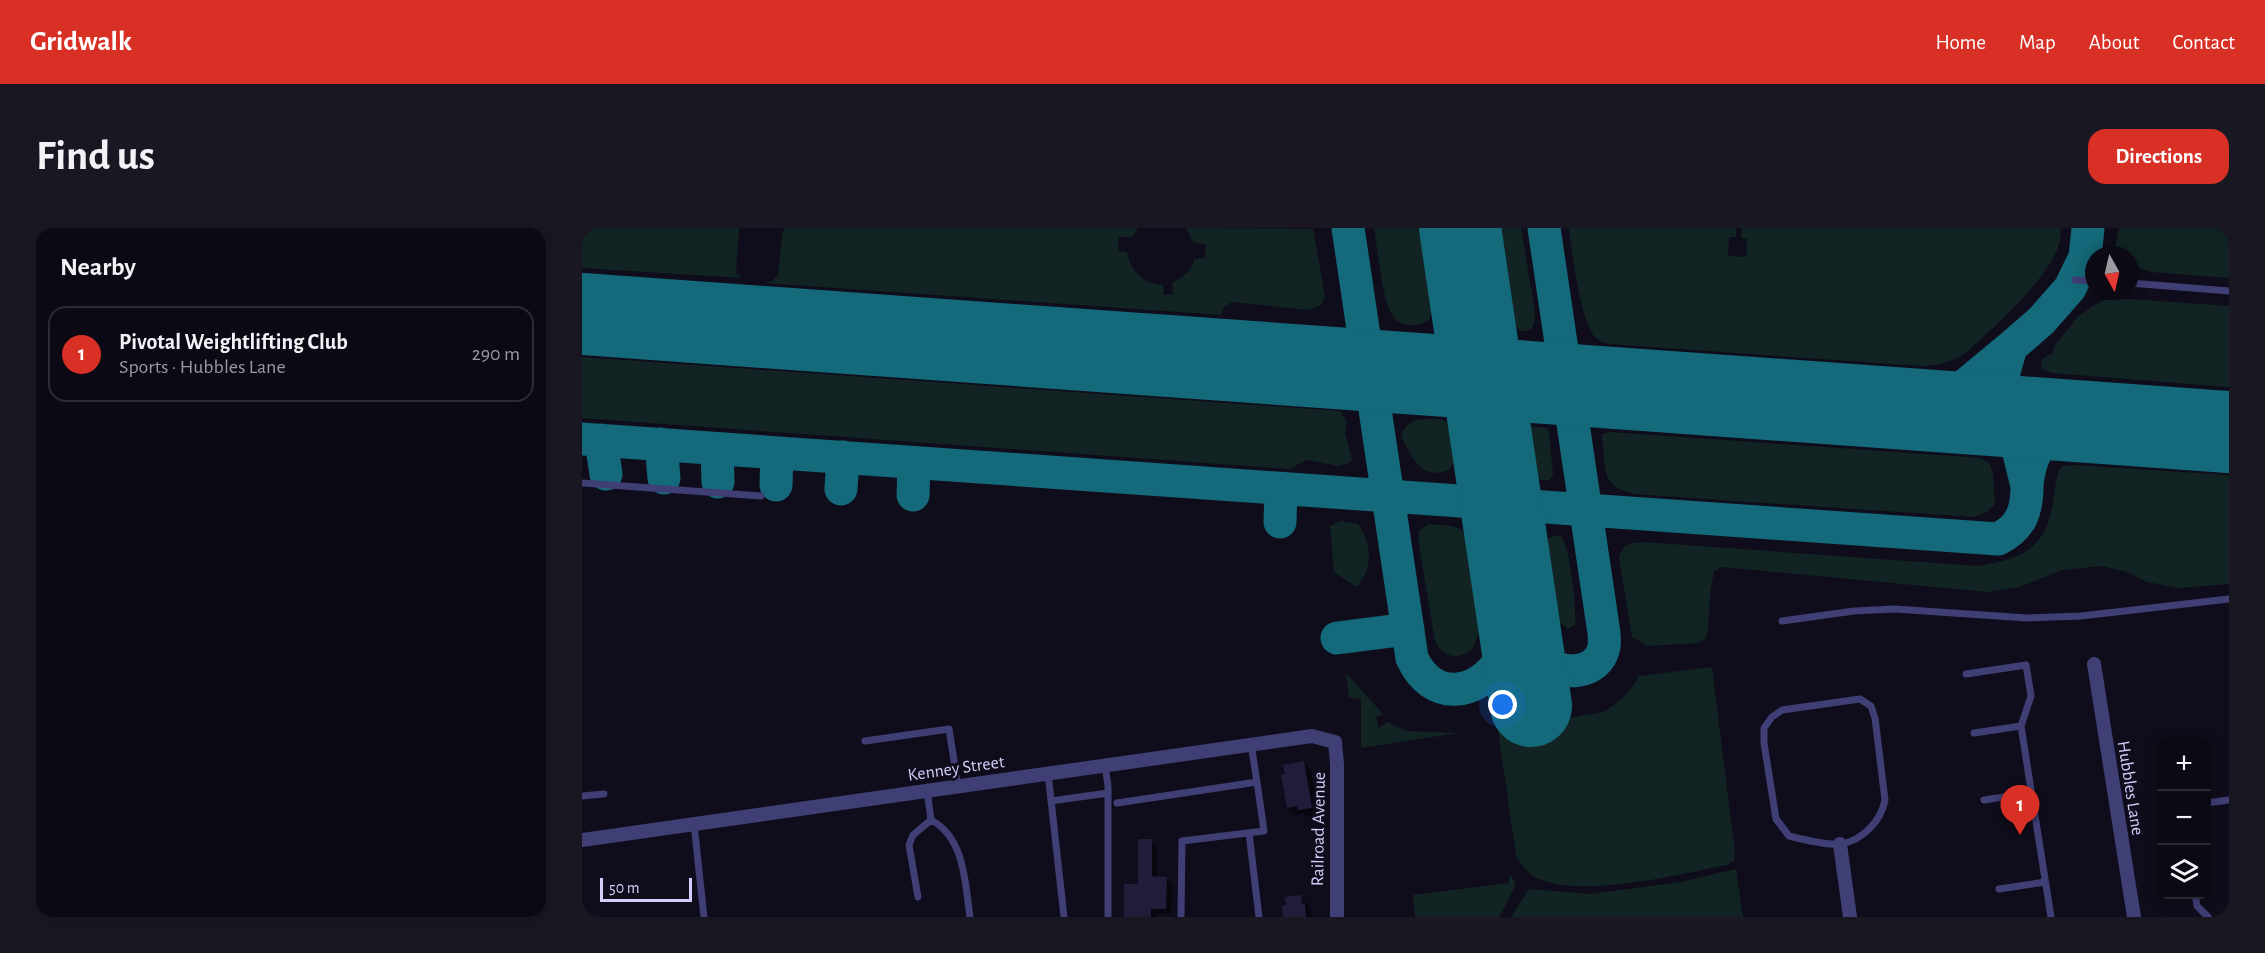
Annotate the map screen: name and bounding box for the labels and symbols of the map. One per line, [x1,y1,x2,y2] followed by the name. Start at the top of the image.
[2085,246,2139,300] north arrow
[1488,690,1517,719] your location
[2114,740,2146,837] street label: Hubbles Lane
[907,753,1006,785] street label: Kenney Street
[1309,772,1329,886] street label: Railroad Avenue
[2000,786,2040,835] pin: 1
[600,875,692,902] scale bar

